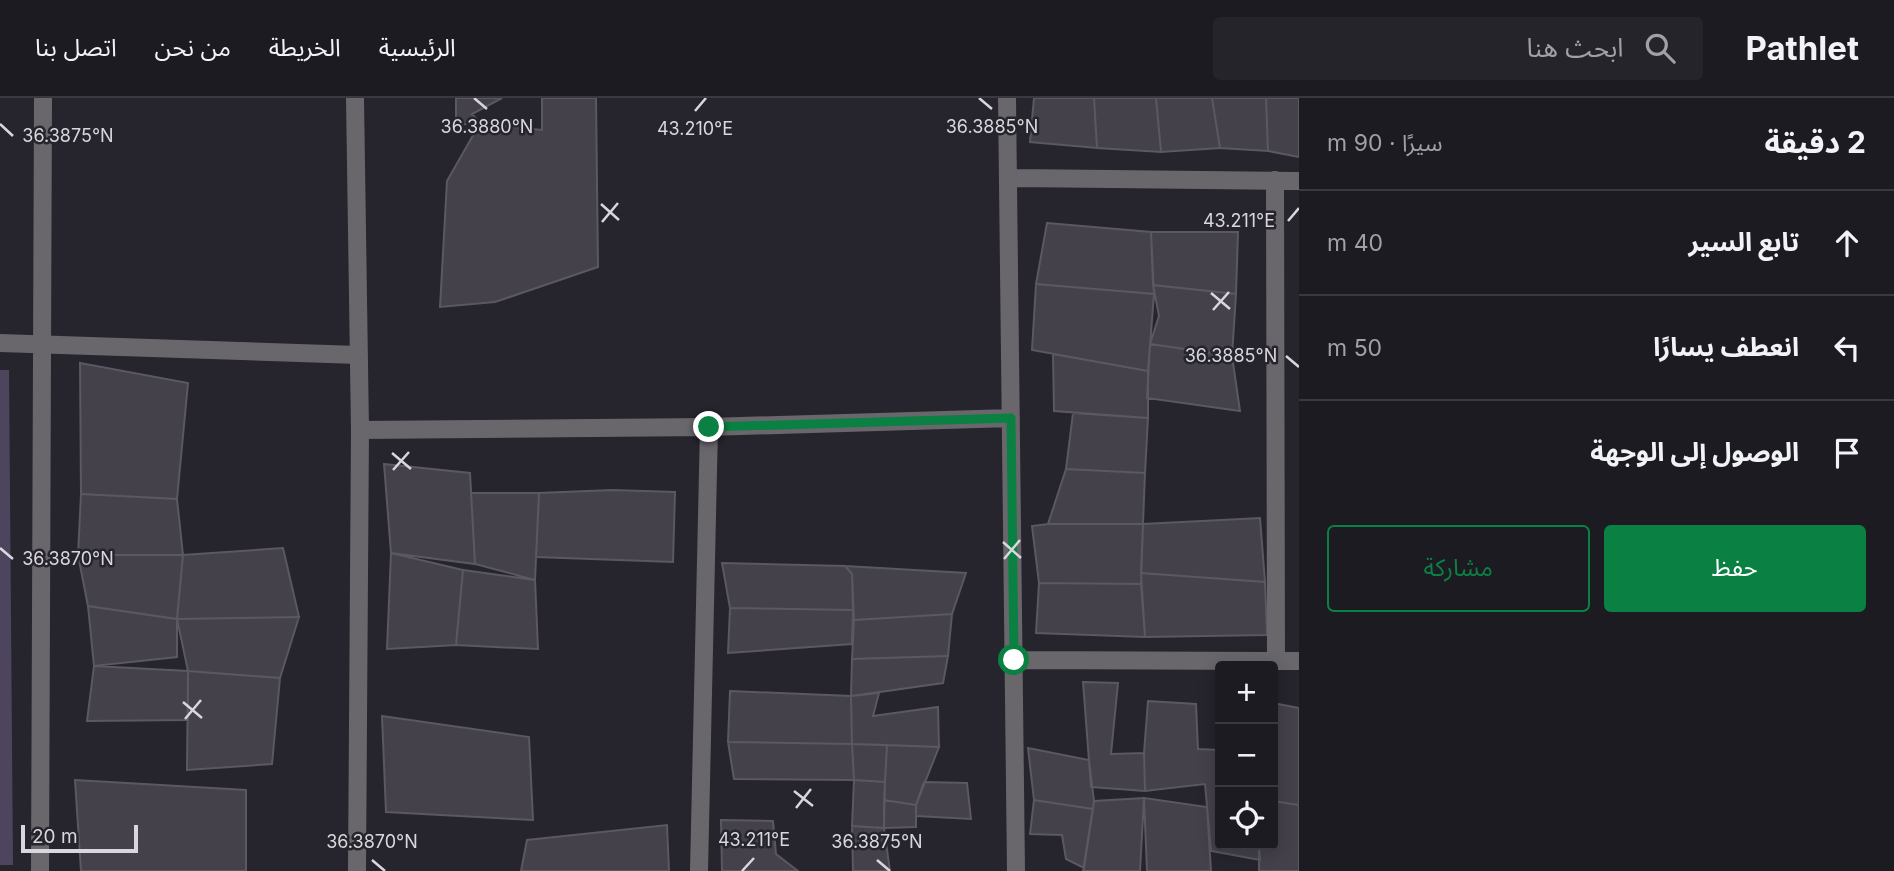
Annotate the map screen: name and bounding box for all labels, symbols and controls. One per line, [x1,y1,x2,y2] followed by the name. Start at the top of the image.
[1213,17,1703,80] search box
[1745,28,1859,68] text: Pathlet
[1641,29,1679,67] icon: search
[1527,32,1623,63] text: ابحث هنا
[35,33,117,62] text: اتصل بنا
[155,33,231,62] text: من نحن
[269,33,341,62] text: الخريطة
[379,33,456,62] text: الرئيسية
[441,116,533,137] text: 36.3880°N
[946,116,1038,137] text: 36.3885°N
[657,118,733,139] text: 43.210°E
[1765,124,1866,160] text: 2 دقيقة
[22,125,114,146] text: 36.3875°N
[1327,129,1443,157] text: سيرًا · 90 m
[1203,210,1275,231] text: 43.211°E
[1828,224,1866,262] icon: ahead
[1689,226,1799,257] text: تابع السير
[1327,229,1383,257] text: 40 m
[1828,329,1866,367] icon: left
[1653,331,1799,362] text: انعطف يسارًا
[1327,334,1382,362] text: 50 m
[1185,345,1277,366] text: 36.3885°N
[693,411,724,442] route end
[1828,434,1866,472] icon: arrive
[1590,436,1799,467] text: الوصول إلى الوجهة
[1327,525,1590,612] button: مشاركة
[1604,525,1866,612] button: حفظ
[22,548,114,569] text: 36.3870°N
[998,644,1029,675] route start
[1215,661,1278,850] map controls
[1215,661,1278,724] button: +
[1215,724,1278,787] button: −
[1215,787,1278,850] button: locate
[21,822,138,854] scale bar
[32,825,78,848] text: 20 m
[718,829,790,850] text: 43.211°E
[326,831,418,852] text: 36.3870°N
[831,831,923,852] text: 36.3875°N

